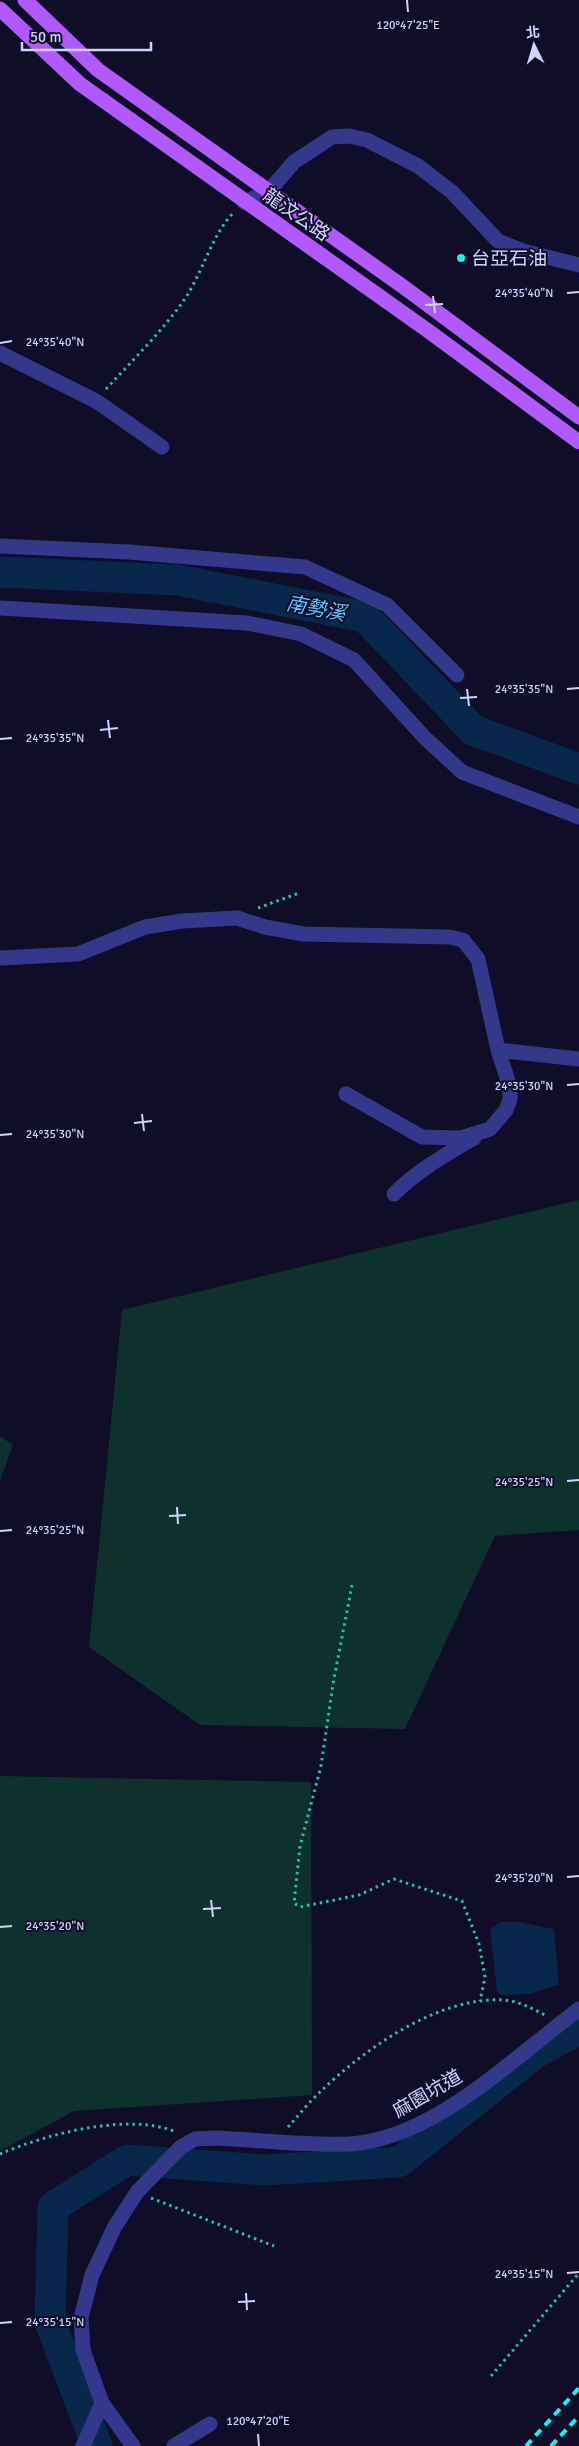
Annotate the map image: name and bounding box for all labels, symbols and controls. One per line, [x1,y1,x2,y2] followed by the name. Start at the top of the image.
[376,18,440,33] text: 120°47'25"E
[22,20,151,52] scale bar
[509,20,559,70] north arrow
[525,23,541,42] text: 北
[30,28,61,46] text: 50 m
[258,183,334,246] street label: 龍汶公路
[471,247,547,271] place label: 台亞石油
[455,252,467,264] marker: 台亞石油
[495,286,553,301] text: 24°35'40"N
[26,335,84,350] text: 24°35'40"N
[284,590,351,627] water label: 南勢溪
[495,682,553,697] text: 24°35'35"N
[26,731,84,746] text: 24°35'35"N
[495,1079,553,1094] text: 24°35'30"N
[26,1127,84,1142] text: 24°35'30"N
[495,1475,553,1490] text: 24°35'25"N
[26,1523,84,1538] text: 24°35'25"N
[495,1871,553,1886] text: 24°35'20"N
[26,1919,84,1934] text: 24°35'20"N
[389,2064,466,2123] street label: 麻園坑道
[495,2267,553,2282] text: 24°35'15"N
[26,2315,84,2330] text: 24°35'15"N
[226,2414,290,2429] text: 120°47'20"E

